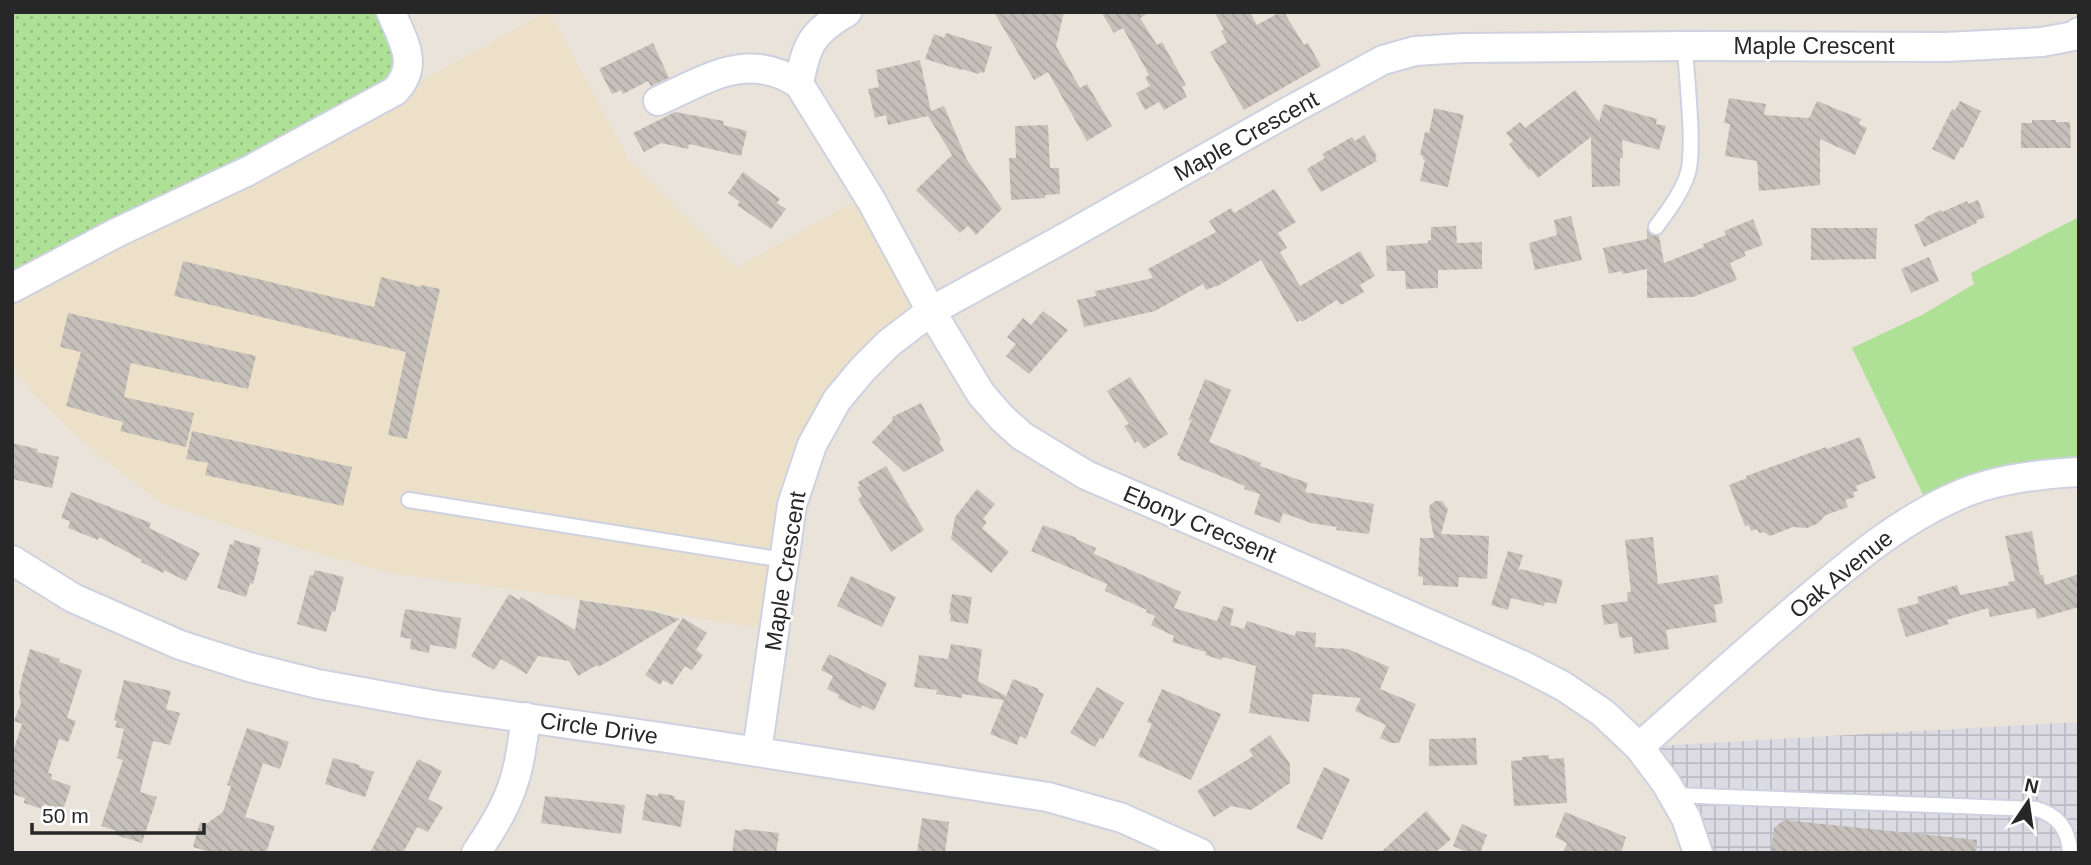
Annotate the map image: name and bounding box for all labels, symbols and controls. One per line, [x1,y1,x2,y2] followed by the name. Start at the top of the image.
[1733,33,1895,59] street label: Maple Crescent
[1169,85,1323,186] street label: Maple Crescent
[1120,480,1281,568] street label: Ebony Crecsent
[760,489,811,653] street label: Maple Crescent
[1784,525,1898,623] street label: Oak Avenue
[538,707,660,749] street label: Circle Drive
[1993,767,2063,837] north arrow
[2023,774,2041,798] text: N
[32,792,203,836] scale bar
[42,804,89,827] text: 50 m

